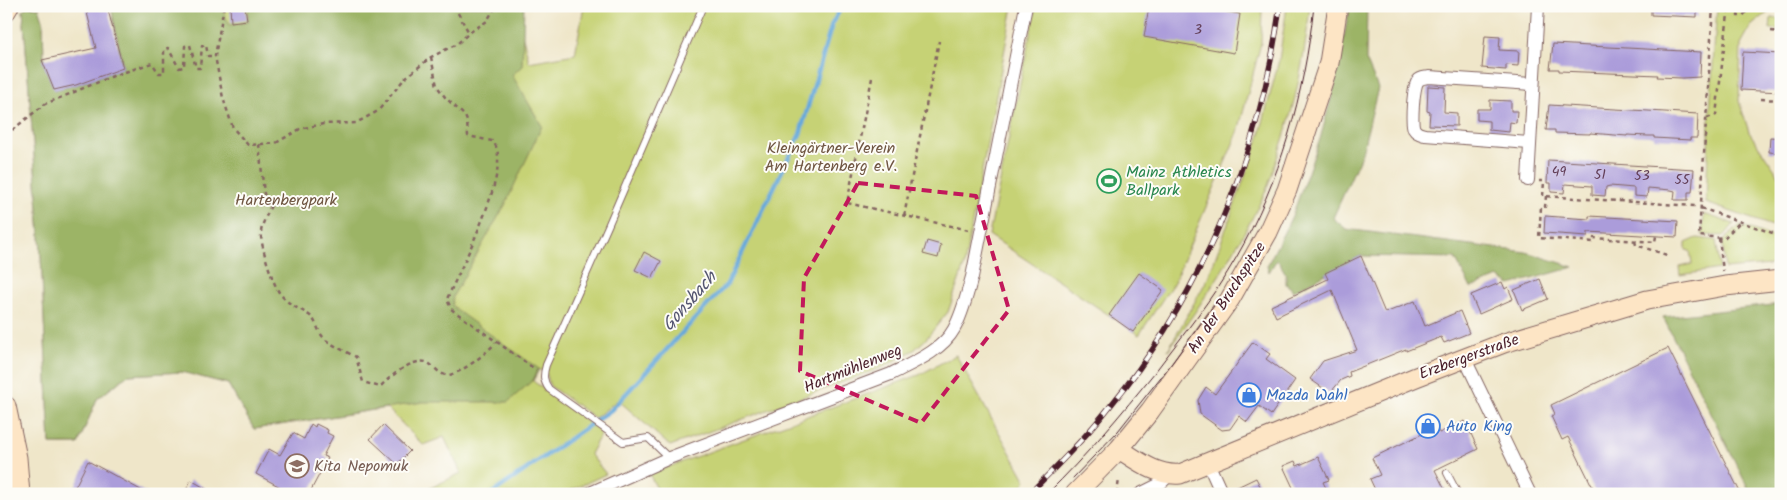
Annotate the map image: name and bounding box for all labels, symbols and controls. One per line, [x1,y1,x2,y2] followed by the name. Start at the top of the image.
[1194,19,1202,41] house number: 3
[765,136,897,179] park label: Kleingärtner-Verein Am Hartenberg e.V.
[1126,160,1232,203] place label: Mainz Athletics Ballpark
[1552,161,1566,183] house number: 49
[1594,164,1606,186] house number: 51
[1634,165,1650,187] house number: 53
[1096,168,1122,194] sports icon: Mainz Athletics Ballpark
[1674,169,1691,191] house number: 55
[235,188,337,213] park label: Hartenbergpark
[1181,237,1273,359] street label: An der Bruchspitze
[655,264,725,339] water label: Gonsbach
[1415,327,1523,387] street label: Erzbergerstraße
[800,338,906,400] street label: Hartmühlenweg
[1236,382,1262,408] shop icon: Mazda Wahl
[1266,383,1348,408] place label: Mazda Wahl
[1415,413,1441,439] shop icon: Auto King
[1446,414,1513,439] place label: Auto King
[284,453,310,479] school or university icon: Kita Nepomuk
[314,454,409,479] place label: Kita Nepomuk

